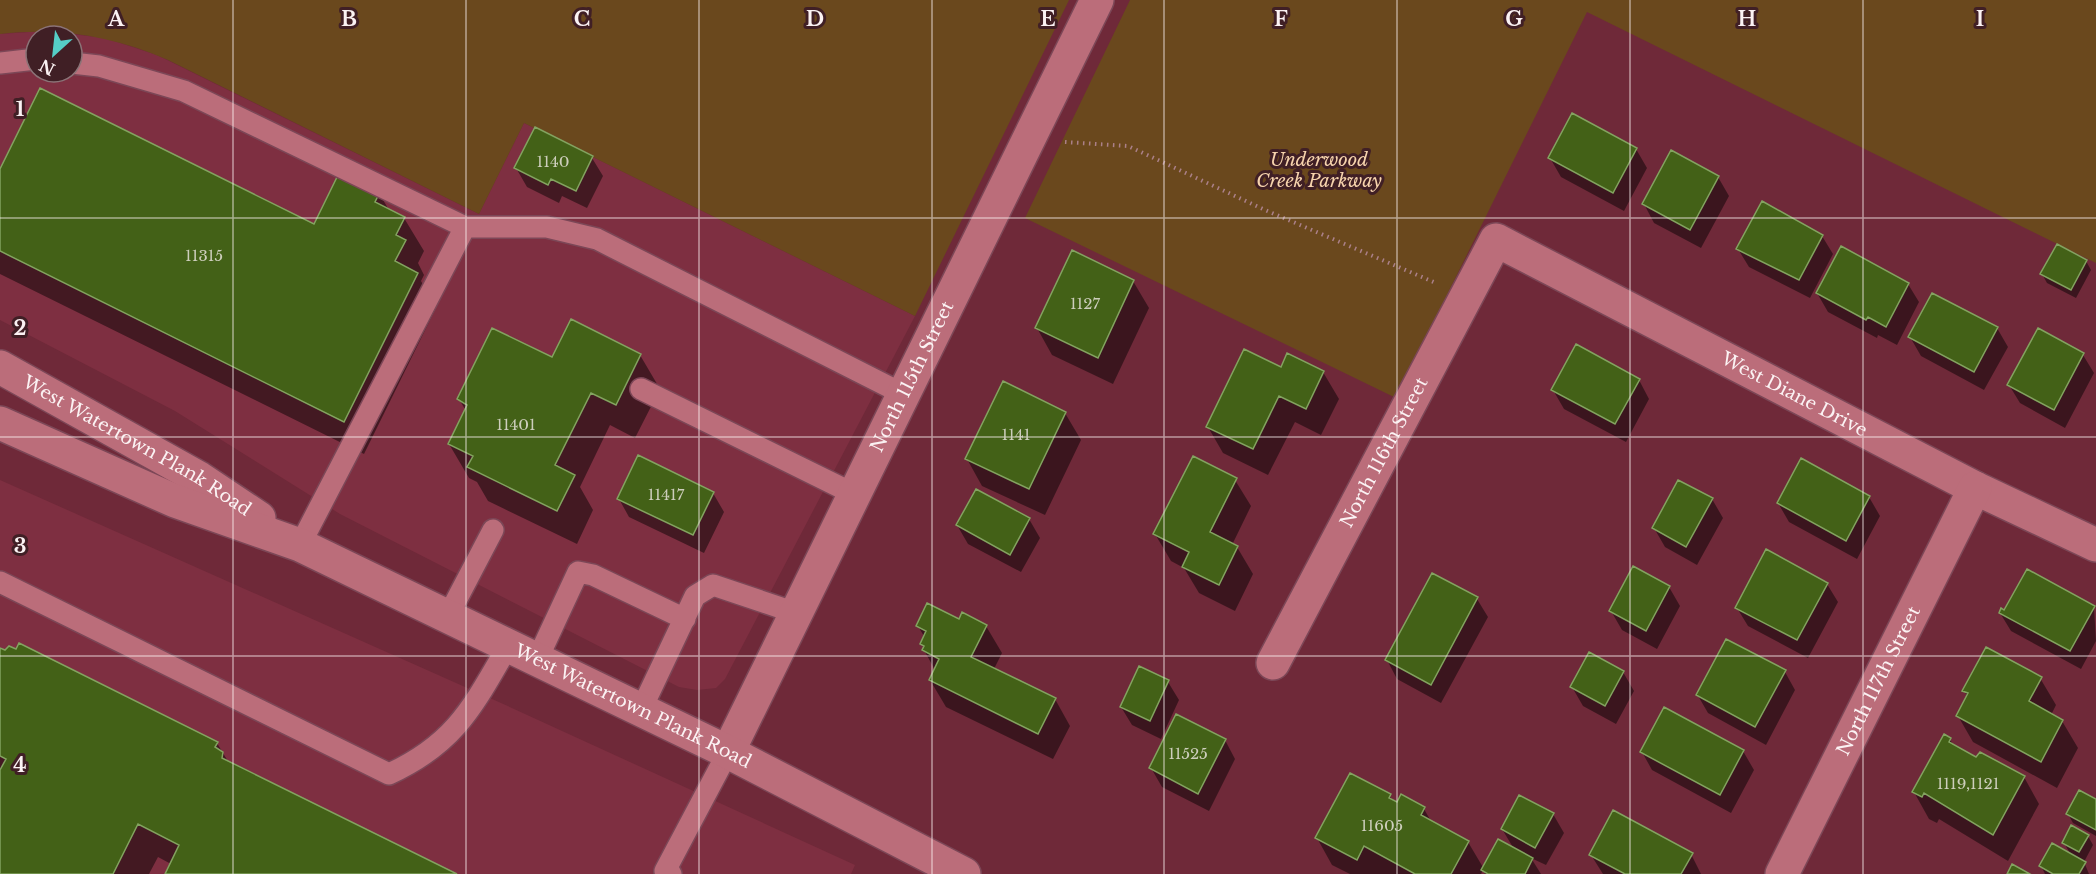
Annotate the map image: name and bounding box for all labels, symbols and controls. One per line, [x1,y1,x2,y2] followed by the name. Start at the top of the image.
[107,7,125,31] text: A
[341,7,357,31] text: B
[574,7,590,31] text: C
[806,7,824,31] text: D
[1040,7,1056,31] text: E
[1274,7,1288,31] text: F
[1505,7,1523,31] text: G
[1738,7,1757,31] text: H
[1976,7,1984,31] text: I
[24,24,84,84] north arrow
[36,55,58,80] text: N
[16,97,25,121] text: 1
[1256,149,1382,192] park label: Underwood Creek Parkway
[537,152,569,171] house number: 1140
[185,246,223,265] house number: 11315
[1070,294,1101,313] house number: 1127
[866,298,959,456] street label: North 115th Street
[13,316,27,340] text: 2
[1716,347,1871,441] street label: West Diane Drive
[18,370,255,521] street label: West Watertown Plank Road
[1335,373,1433,531] street label: North 116th Street
[496,415,536,434] house number: 11401
[1002,425,1030,444] house number: 1141
[648,485,685,504] house number: 11417
[14,534,26,558] text: 3
[1832,602,1925,759] street label: North 117th Street
[510,639,755,773] street label: West Watertown Plank Road
[1168,744,1208,763] house number: 11525
[13,753,27,777] text: 4
[1937,774,1999,793] house number: 1119,1121
[1361,816,1403,835] house number: 11605

